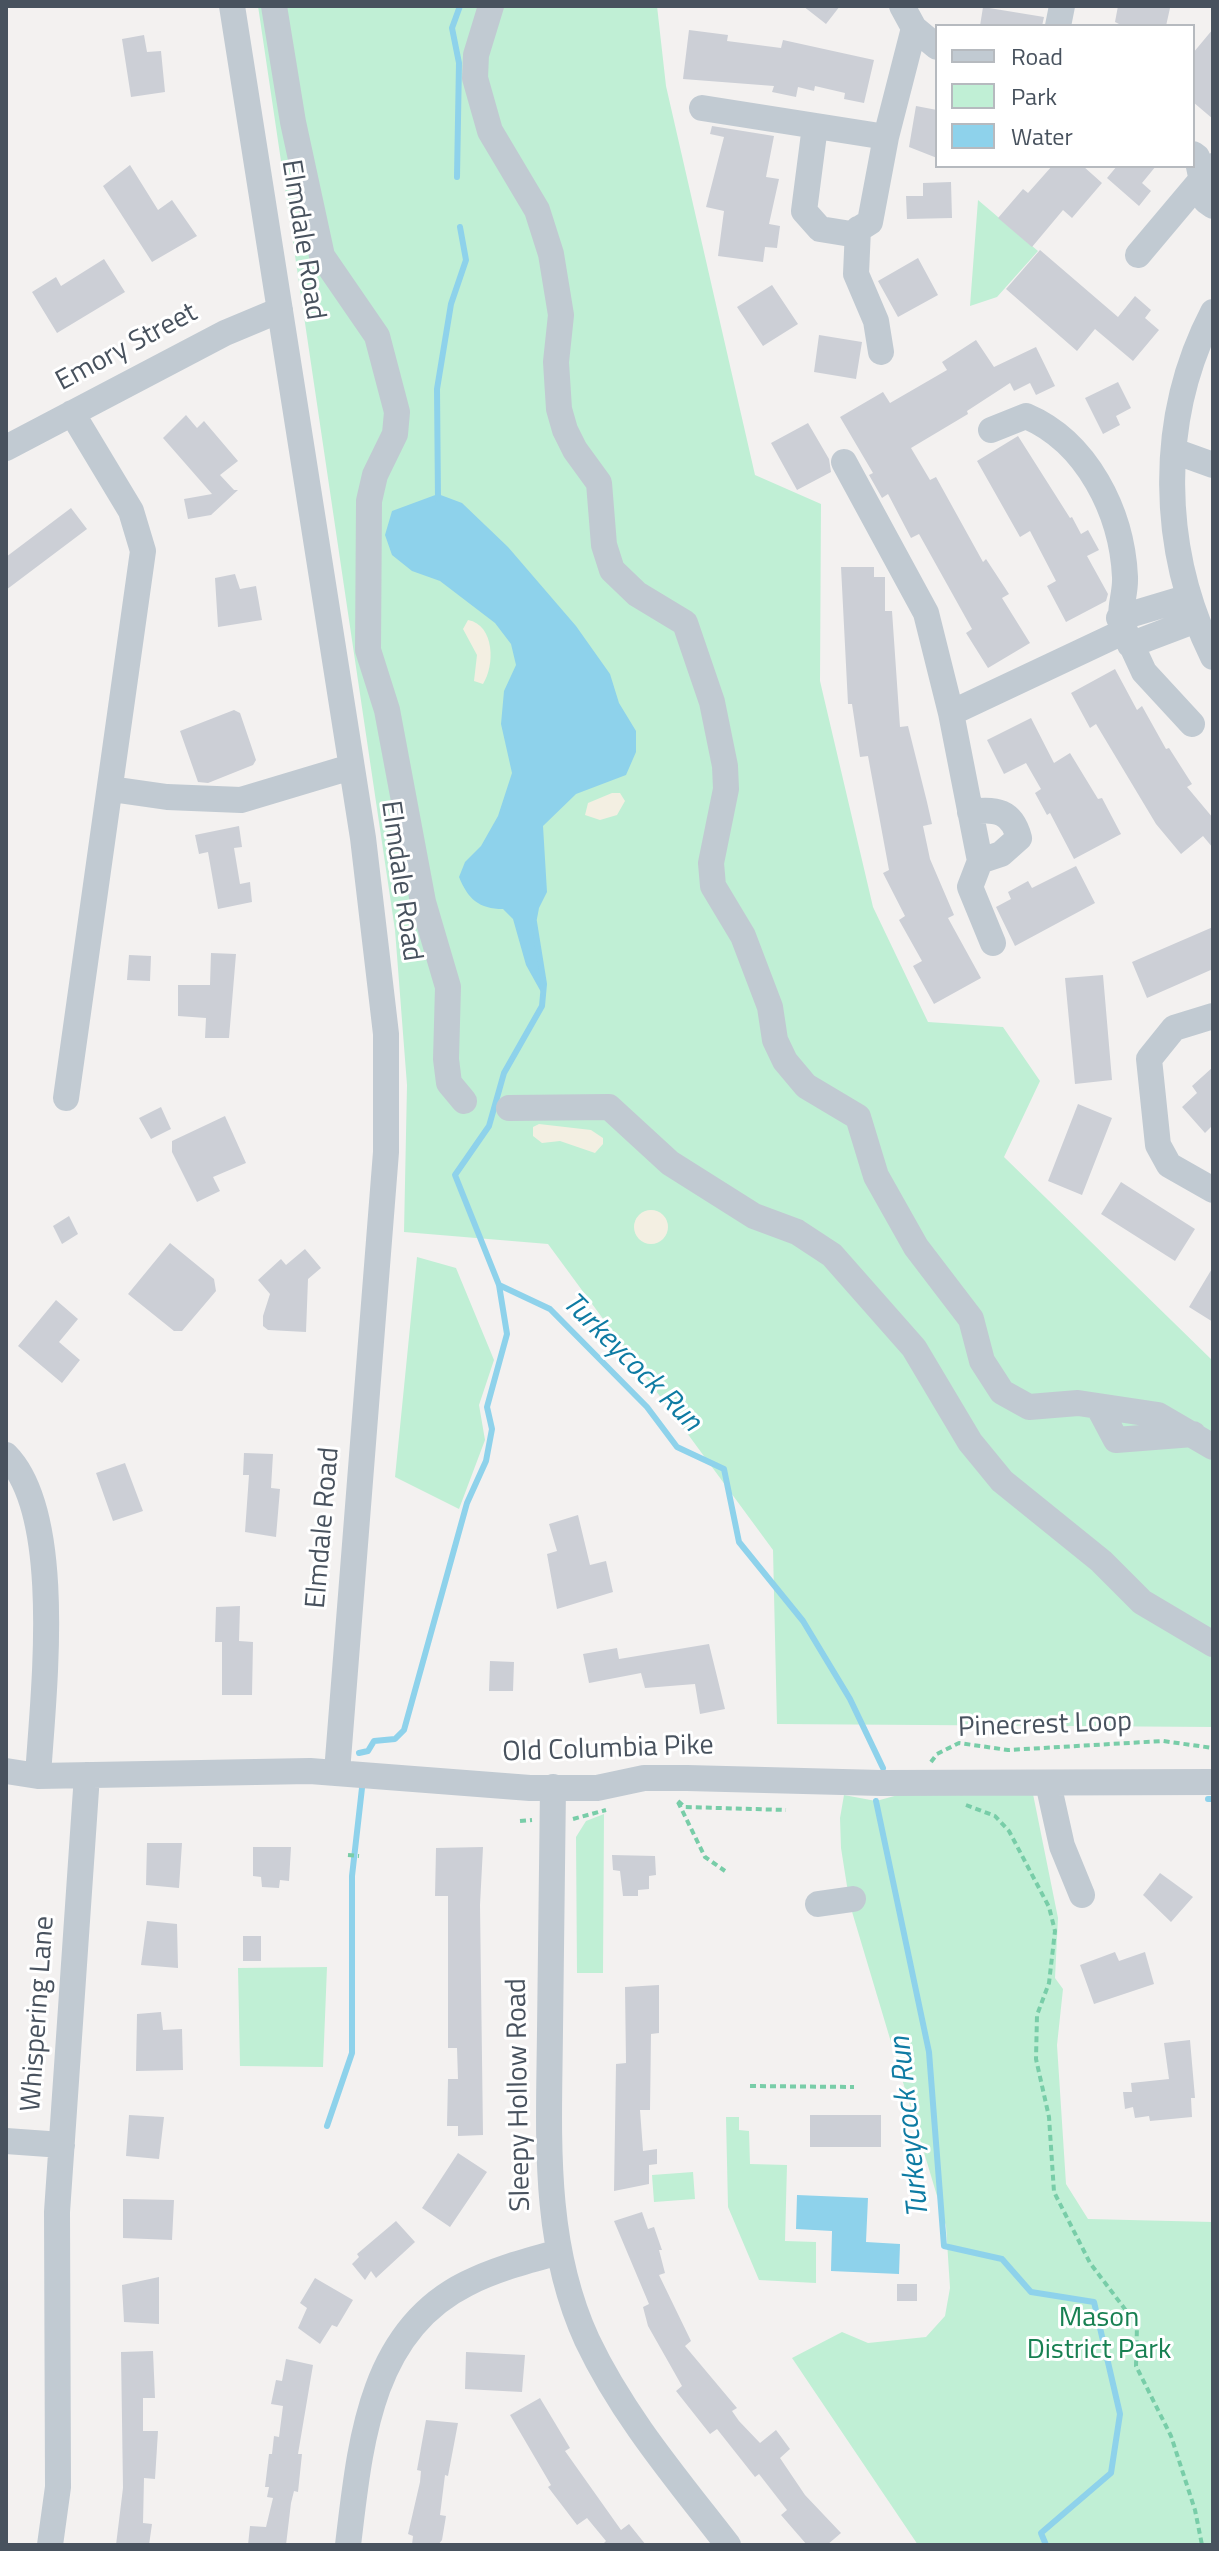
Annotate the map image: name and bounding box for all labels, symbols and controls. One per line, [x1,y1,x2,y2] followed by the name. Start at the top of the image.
[935,24,1195,168] legend
[1011,38,1063,74] text: Road
[1011,78,1057,114] text: Park
[1011,118,1073,154] text: Water
[273,158,331,322] street label: Elmdale Road
[51,297,203,399] street label: Emory Street
[372,799,428,963] street label: Elmdale Road
[554,1286,708,1440] water label: Turkeycock Run
[300,1446,348,1610] street label: Elmdale Road
[957,1706,1133,1746] street label: Pinecrest Loop
[502,1730,714,1770] street label: Old Columbia Pike
[15,1915,63,2113] street label: Whispering Lane
[501,1978,539,2212] street label: Sleepy Hollow Road
[884,2035,938,2219] water label: Turkeycock Run
[1027,2302,1171,2368] park label: Mason District Park

